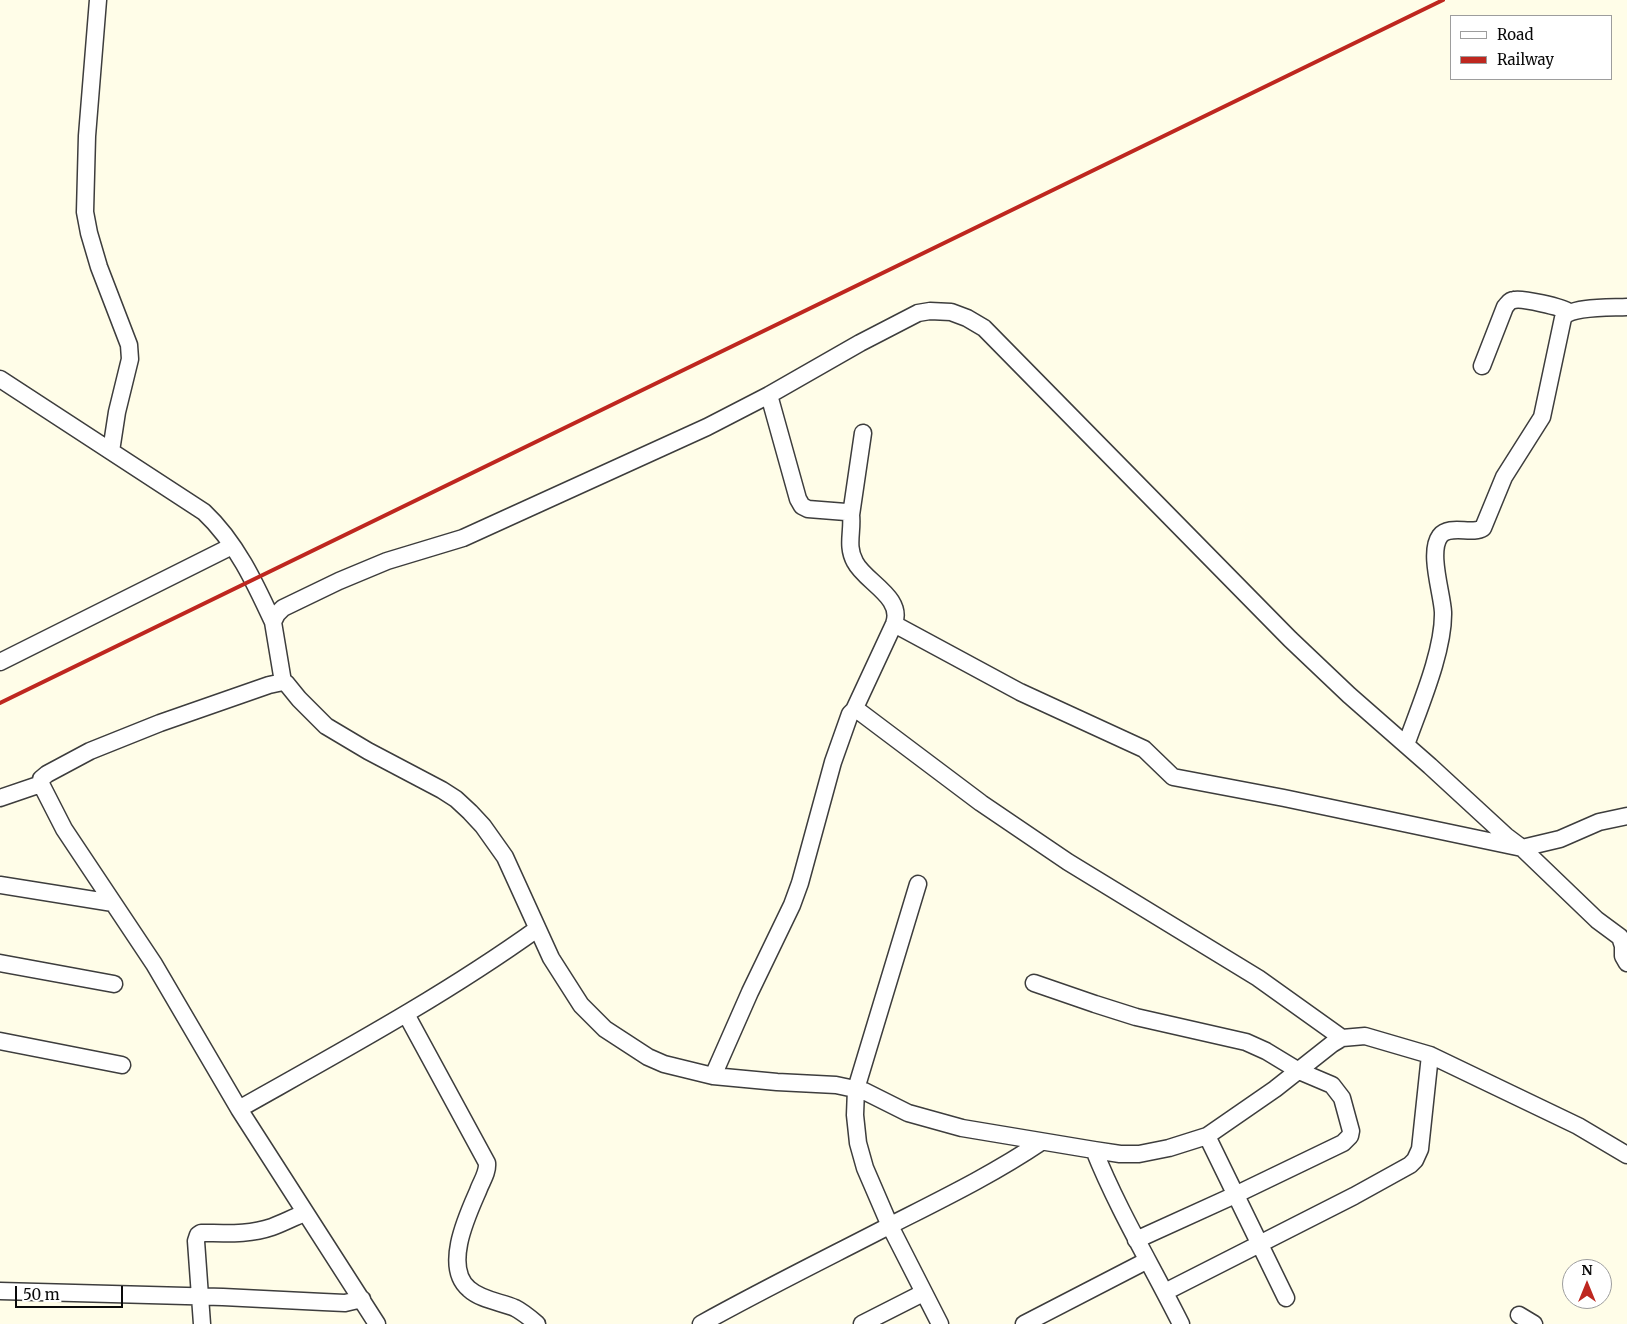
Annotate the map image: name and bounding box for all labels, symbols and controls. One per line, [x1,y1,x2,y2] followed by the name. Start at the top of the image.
[1450,15,1612,80] legend
[1497,25,1533,44] text: Road
[1497,50,1554,69] text: Railway
[1562,1259,1612,1309] north arrow
[1581,1261,1593,1279] text: N
[18,1276,125,1308] scale bar
[23,1285,60,1304] text: 50 m

